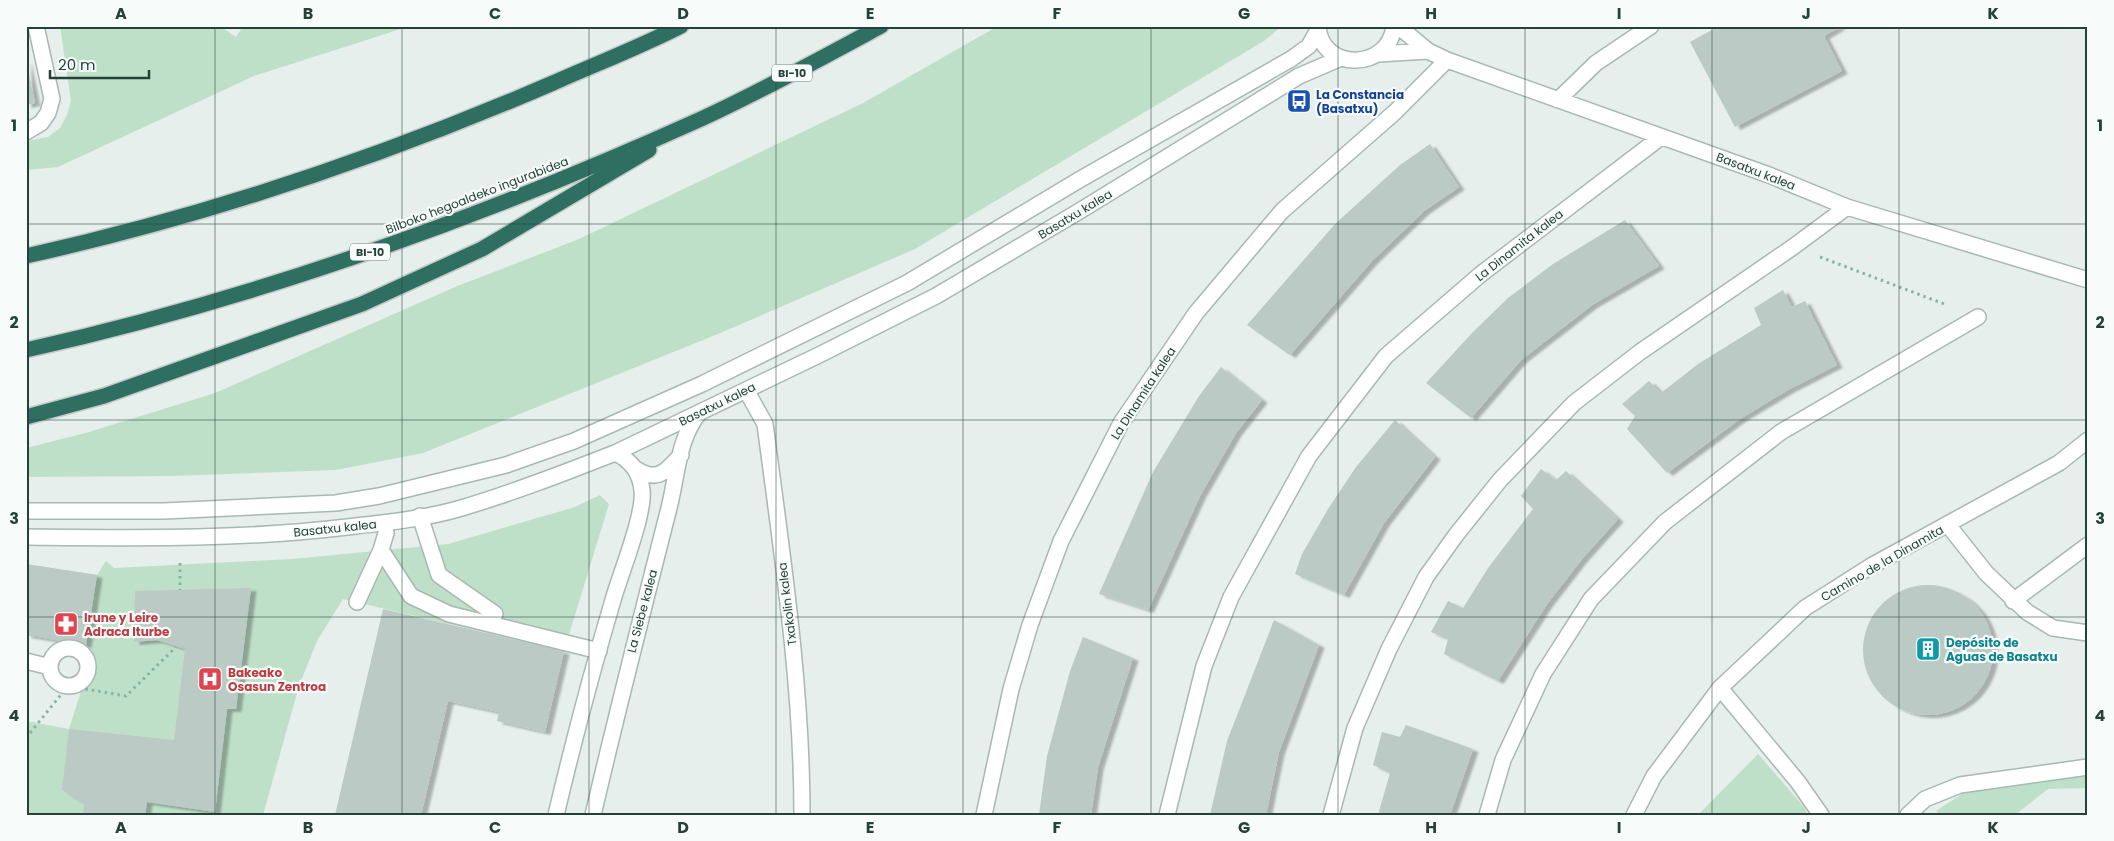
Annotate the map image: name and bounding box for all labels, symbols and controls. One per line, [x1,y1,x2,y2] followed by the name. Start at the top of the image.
[115,2,127,25] text: A
[303,2,313,25] text: B
[489,2,501,25] text: C
[677,2,689,25] text: D
[866,2,874,25] text: E
[1053,2,1062,25] text: F
[1238,2,1250,25] text: G
[1425,2,1437,25] text: H
[1617,2,1621,25] text: I
[1801,2,1811,25] text: J
[1987,2,1999,25] text: K
[50,48,149,80] scale bar
[58,54,96,75] text: 20 m
[772,64,812,82] road number: BI-10
[1316,86,1404,117] place label: La Constancia (Basatxu)
[1286,88,1312,114] bus stop icon: La Constancia (Basatxu)
[11,114,17,137] text: 1
[2097,114,2103,137] text: 1
[1714,148,1798,194] street label: Basatxu kalea
[383,152,571,238] street label: Bilboko hegoaldeko ingurabidea
[1035,185,1115,243] street label: Basatxu kalea
[1471,205,1567,285] street label: La Dinamita kalea
[350,243,390,260] road number: BI-10
[9,311,19,334] text: 2
[2095,311,2105,334] text: 2
[1107,343,1179,443] street label: La Dinamita kalea
[676,378,758,430] street label: Basatxu kalea
[9,507,19,530] text: 3
[2095,507,2105,530] text: 3
[293,515,377,541] street label: Basatxu kalea
[1817,521,1947,605] street label: Camino de la Dinamita
[773,561,801,647] street label: Txakolin kalea
[623,568,661,654] street label: La Siebe kalea
[84,609,170,640] place label: Irune y Leire Adraca Iturbe
[53,611,79,637] pharmacy icon: Irune y Leire Adraca Iturbe
[1946,634,2057,665] place label: Depósito de Aguas de Basatxu
[1915,636,1941,662] building icon: Depósito de Aguas de Basatxu
[228,664,326,695] place label: Bakeako Osasun Zentroa
[197,666,223,692] hospital icon: Bakeako Osasun Zentroa
[9,704,20,727] text: 4
[2095,704,2106,727] text: 4
[115,816,127,839] text: A
[303,816,313,839] text: B
[489,816,501,839] text: C
[677,816,689,839] text: D
[866,816,874,839] text: E
[1053,816,1062,839] text: F
[1238,816,1250,839] text: G
[1425,816,1437,839] text: H
[1617,816,1621,839] text: I
[1801,816,1811,839] text: J
[1987,816,1999,839] text: K

